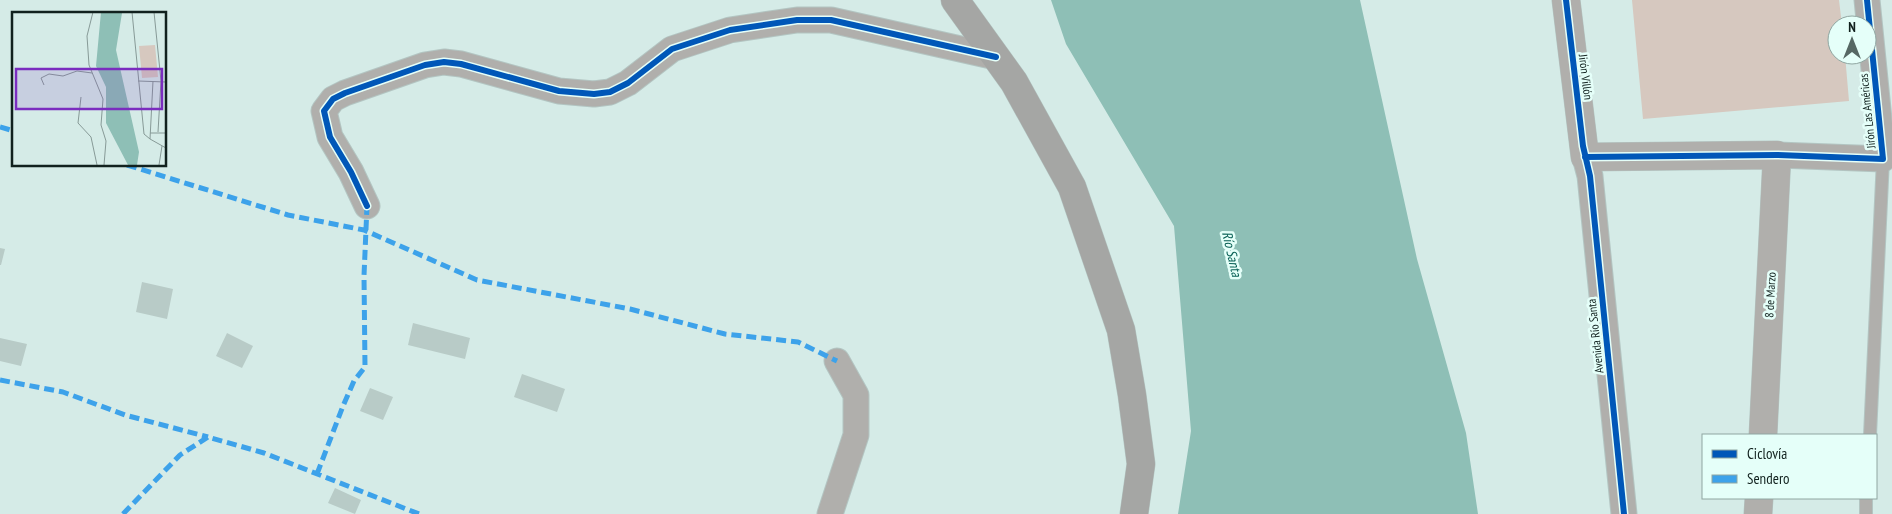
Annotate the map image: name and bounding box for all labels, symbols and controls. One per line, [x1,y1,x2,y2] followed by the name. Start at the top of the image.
[12,12,166,166] inset map
[1827,15,1877,65] north arrow
[1848,18,1856,36] text: N
[1576,52,1596,101] street label: Jirón Villón
[1856,73,1878,150] street label: Jirón Las Américas
[1218,230,1246,280] water label: Río Santa
[1761,272,1779,318] street label: 8 de Marzo
[1584,298,1606,374] street label: Avenida Río Santa
[1702,434,1877,499] legend
[1747,444,1787,463] text: Ciclovía
[1747,469,1789,488] text: Sendero

